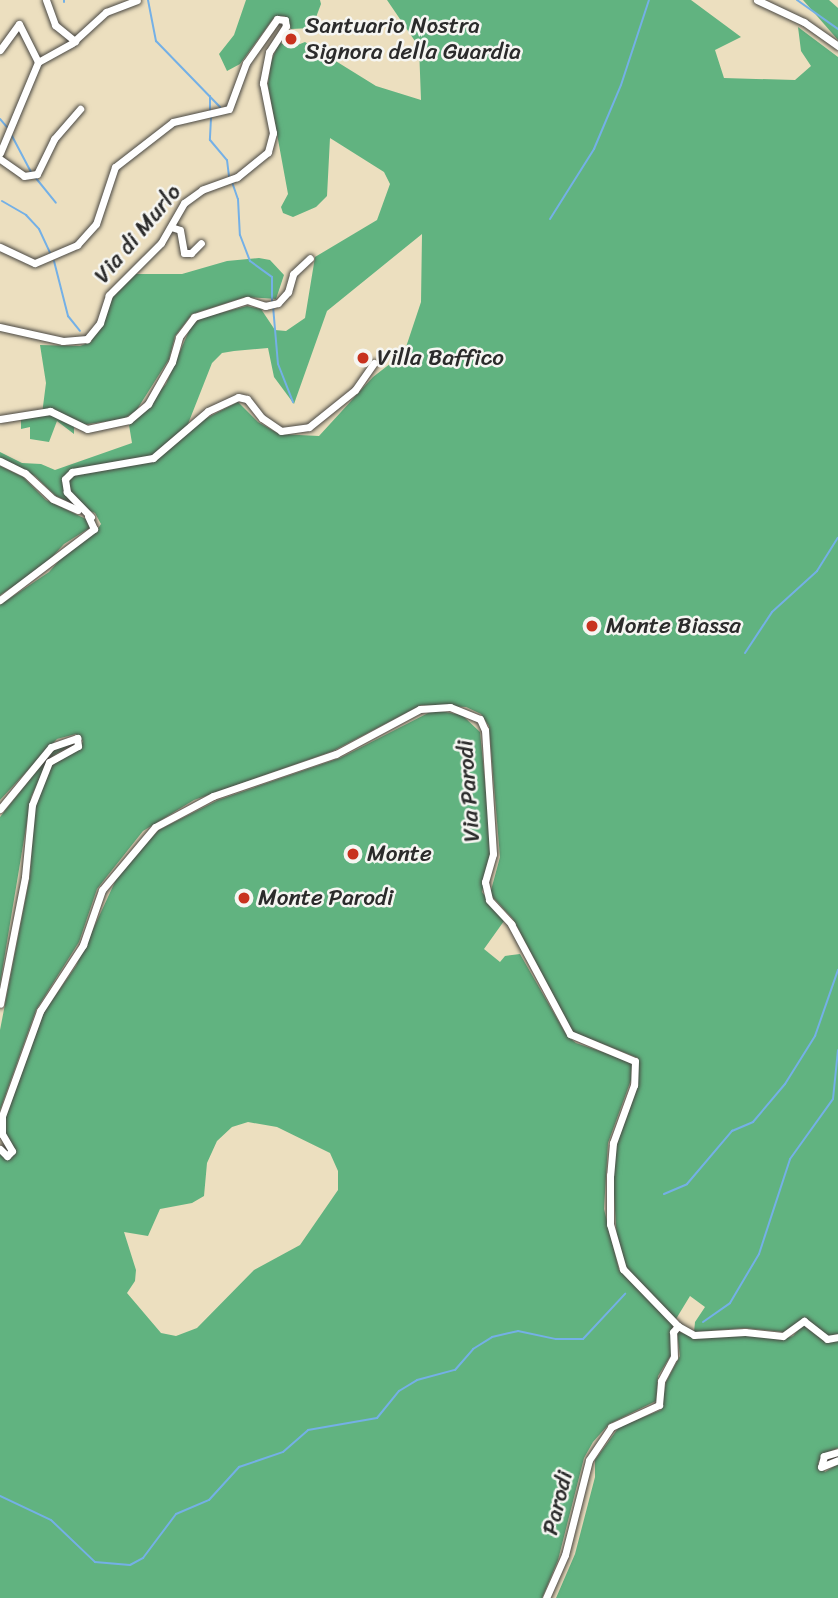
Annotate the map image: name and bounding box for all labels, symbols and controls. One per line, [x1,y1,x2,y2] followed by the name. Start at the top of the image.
[305,12,521,66] place label: Santuario Nostra Signora della Guardia
[283,31,299,47] marker: Santuario Nostra Signora della Guardia
[89,179,187,289] street label: Via di Murlo
[377,344,504,372] place label: Villa Baffico
[355,350,371,366] marker: Villa Baffico
[606,612,742,640] place label: Monte Biassa
[584,618,600,634] marker: Monte Biassa
[452,739,486,843] street label: Via Parodi
[367,840,432,868] place label: Monte
[345,846,361,862] marker: Monte
[258,884,394,912] place label: Monte Parodi
[236,890,252,906] marker: Monte Parodi
[537,1468,579,1538] street label: Parodi

